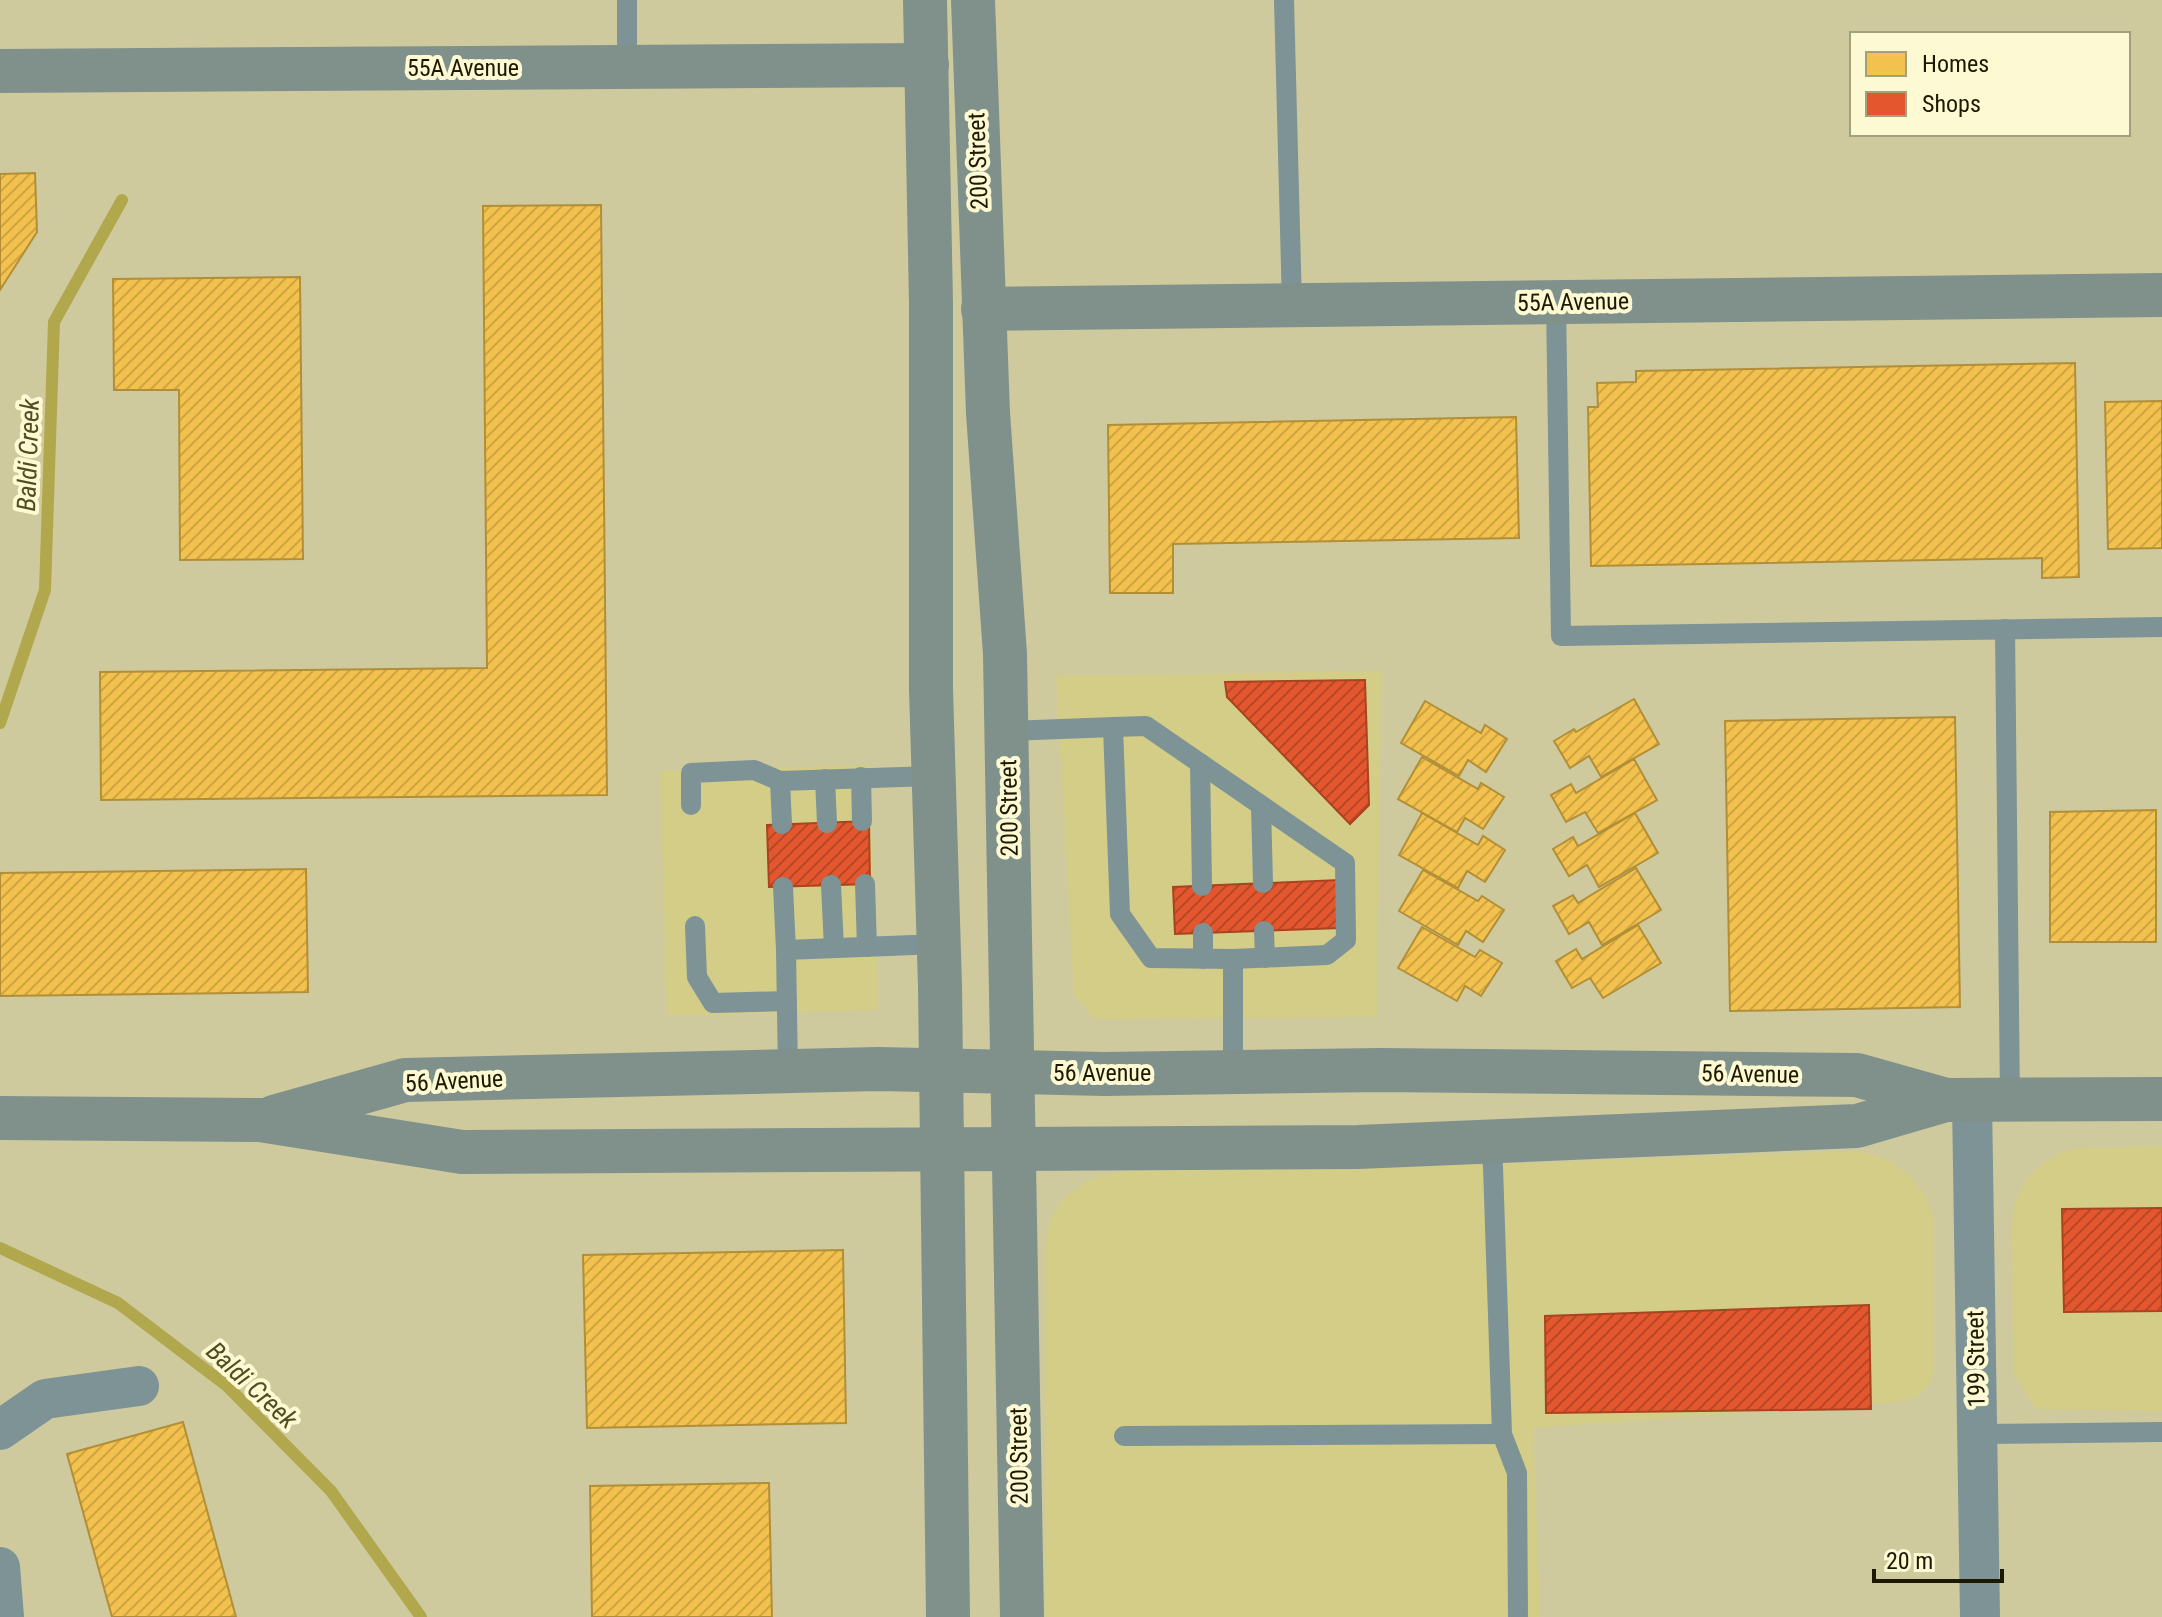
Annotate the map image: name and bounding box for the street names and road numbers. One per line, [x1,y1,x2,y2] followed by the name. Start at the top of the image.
[407,54,519,82] street label: 55A Avenue
[962,112,994,210] street label: 200 Street
[1517,287,1629,317] street label: 55A Avenue
[994,759,1024,857] street label: 200 Street
[1053,1059,1151,1087] street label: 56 Avenue
[1701,1059,1799,1089] street label: 56 Avenue
[404,1064,504,1098] street label: 56 Avenue
[1961,1310,1991,1408] street label: 199 Street
[1004,1407,1034,1505] street label: 200 Street

